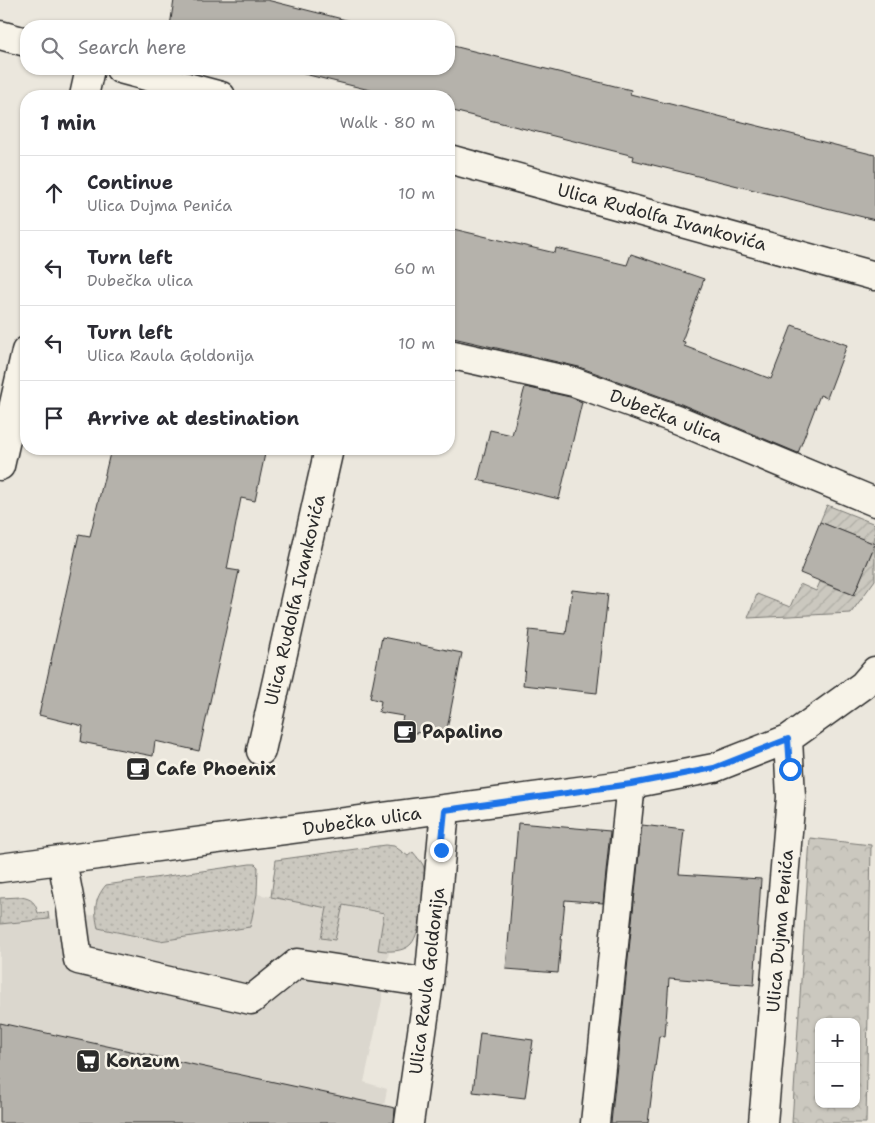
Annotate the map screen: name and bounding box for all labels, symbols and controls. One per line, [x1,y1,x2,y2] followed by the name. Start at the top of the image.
[20,20,455,75] search box
[38,34,66,62] icon: search
[78,35,187,60] text: Search here
[40,109,96,137] text: 1 min
[340,112,435,133] text: Walk · 80 m
[87,170,173,195] text: Continue
[555,177,769,257] street label: Ulica Rudolfa Ivankovića
[40,179,68,207] icon: ahead
[398,183,435,204] text: 10 m
[87,195,232,216] text: Ulica Dujma Penića
[87,245,173,270] text: Turn left
[40,254,68,282] icon: left
[394,258,435,279] text: 60 m
[87,270,193,291] text: Dubečka ulica
[87,320,173,345] text: Turn left
[40,329,68,357] icon: left
[398,333,435,354] text: 10 m
[87,345,254,366] text: Ulica Raula Goldonija
[606,383,726,449] street label: Dubečka ulica
[40,404,68,432] icon: arrive
[87,406,299,431] text: Arrive at destination
[259,492,331,708] street label: Ulica Rudolfa Ivankovića
[392,719,418,745] cafe icon: Papalino
[422,720,503,744] place label: Papalino
[125,756,151,782] cafe icon: Cafe Phoenix
[156,757,276,781] place label: Cafe Phoenix
[779,758,802,781] route start
[301,801,423,841] street label: Dubečka ulica
[430,839,453,862] route end
[761,849,799,1013] street label: Ulica Dujma Penića
[404,886,450,1076] street label: Ulica Raula Goldonija
[815,1018,860,1108] map controls
[815,1018,860,1063] button: +
[75,1048,101,1074] supermarket icon: Konzum
[106,1049,180,1073] place label: Konzum
[815,1063,860,1108] button: −

